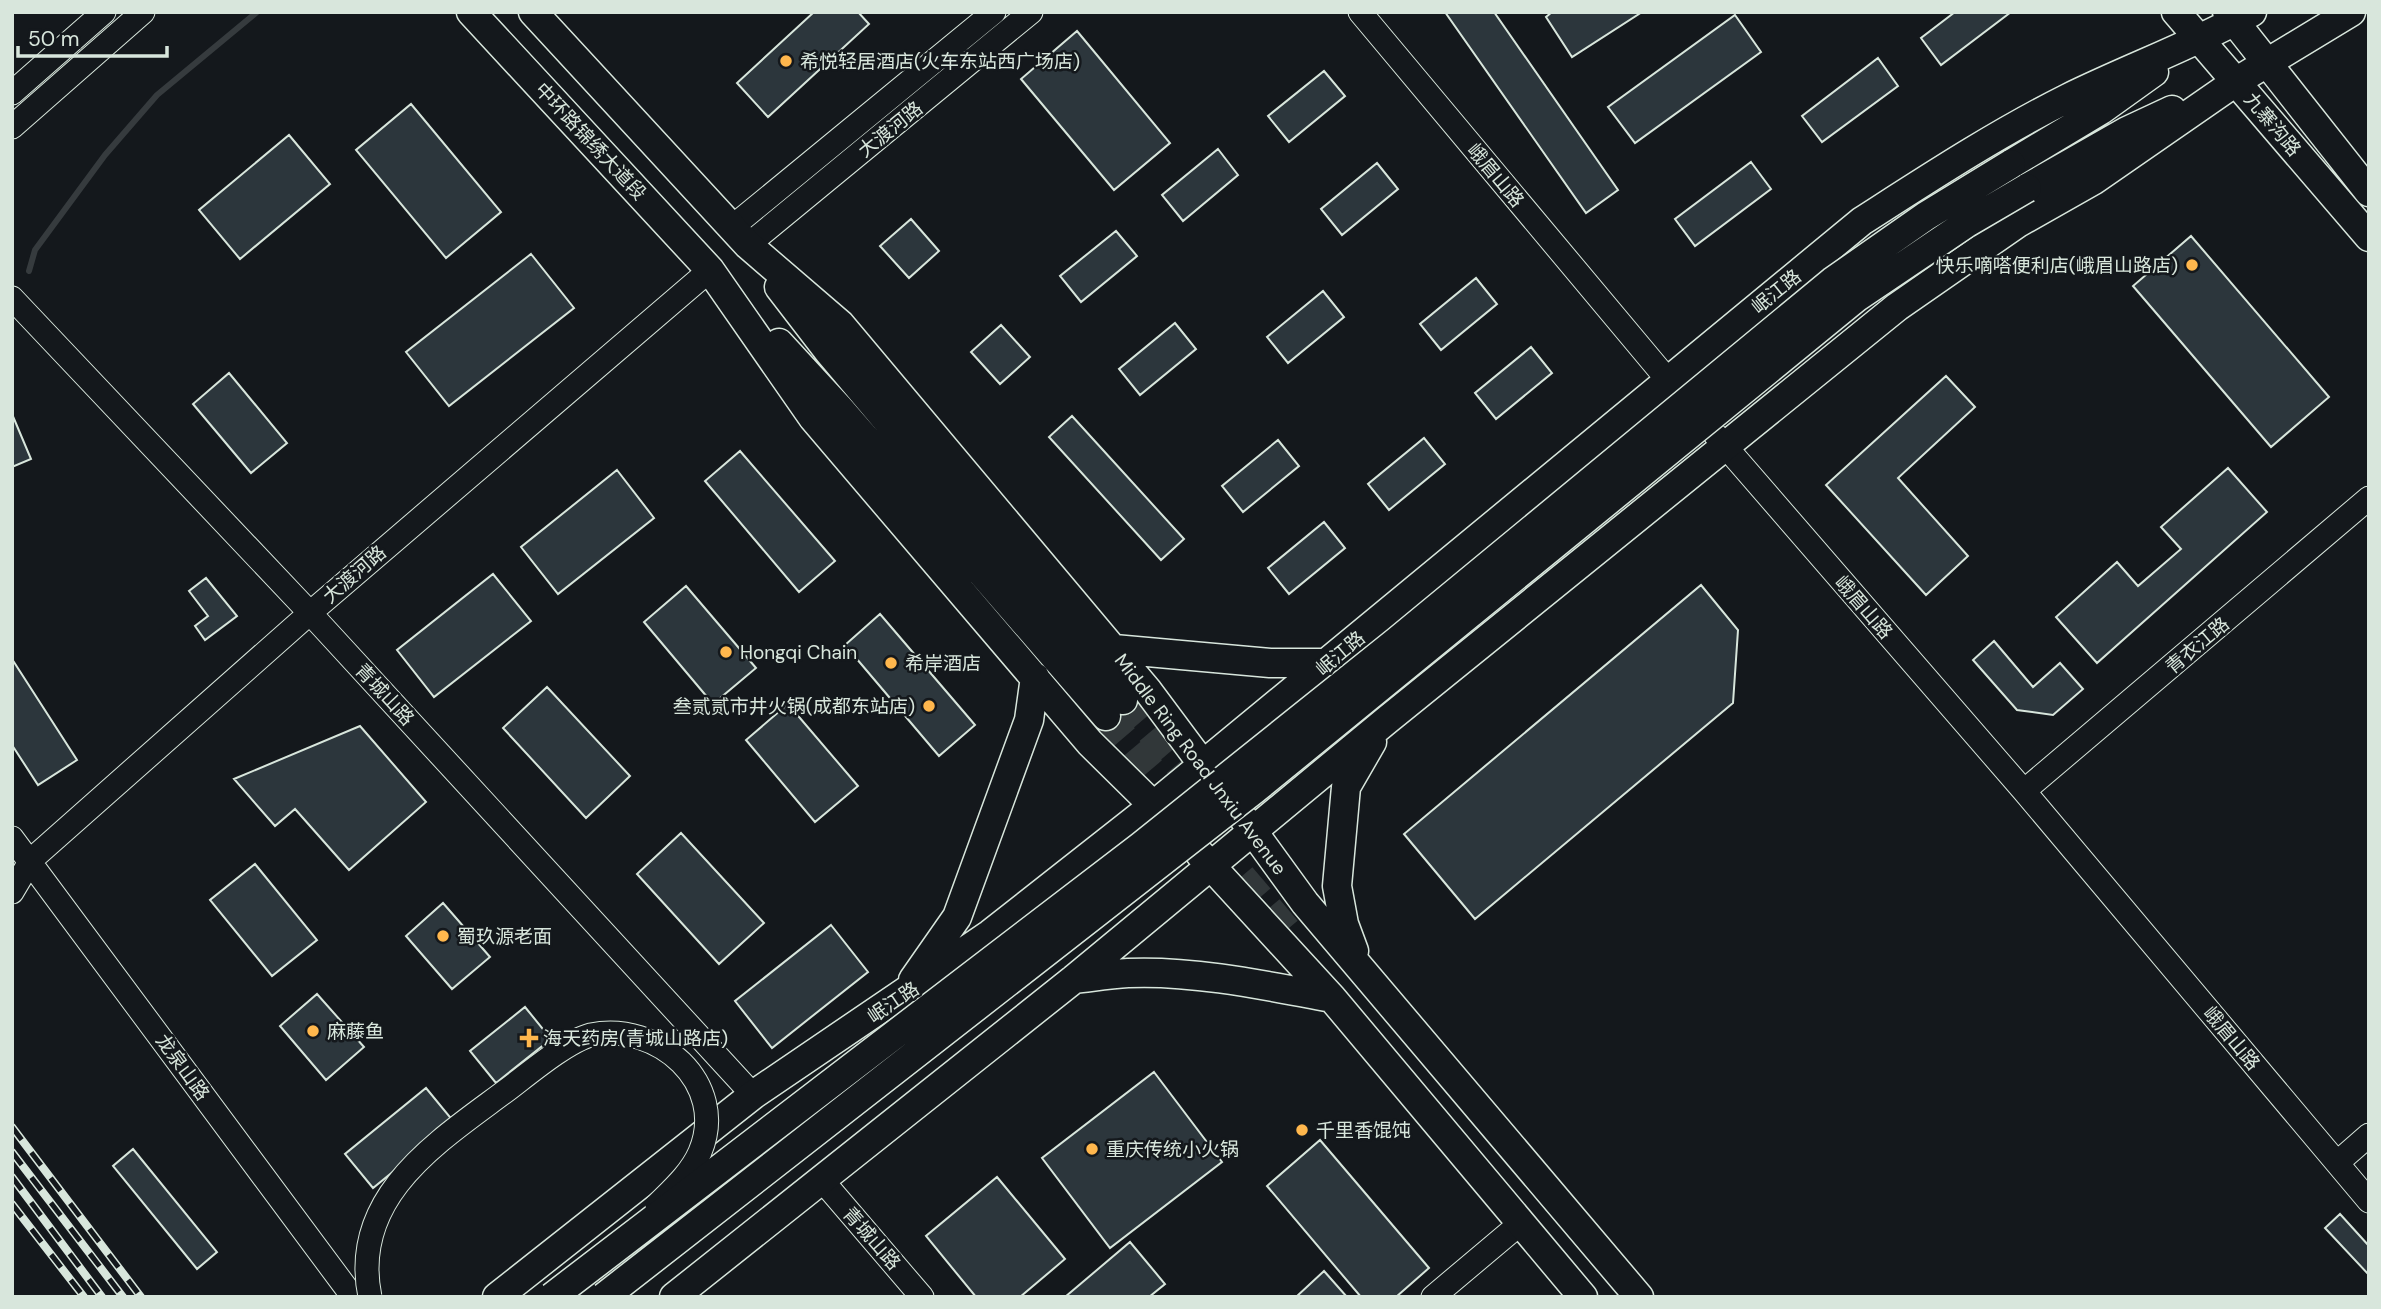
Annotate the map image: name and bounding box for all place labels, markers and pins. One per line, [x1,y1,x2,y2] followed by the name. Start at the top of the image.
[800,49,1080,74] place label: 希悦轻居酒店(火车东站西广场店)
[778,53,794,69] marker: 希悦轻居酒店(火车东站西广场店)
[1936,253,2178,278] place label: 快乐嘀嗒便利店(峨眉山路店)
[2184,257,2200,273] marker: 快乐嘀嗒便利店(峨眉山路店)
[740,640,857,665] place label: Hongqi Chain
[718,644,734,660] marker: Hongqi Chain
[905,651,981,676] place label: 希岸酒店
[883,655,899,671] marker: 希岸酒店
[673,694,915,719] place label: 叁贰贰市井火锅(成都东站店)
[921,698,937,714] marker: 叁贰贰市井火锅(成都东站店)
[457,924,552,949] place label: 蜀玖源老面
[435,928,451,944] marker: 蜀玖源老面
[327,1019,384,1044] place label: 麻藤鱼
[305,1023,321,1039] marker: 麻藤鱼
[543,1026,728,1051] place label: 海天药房(青城山路店)
[521,1030,537,1046] marker: 海天药房(青城山路店)
[1316,1118,1411,1143] place label: 千里香馄饨
[1294,1122,1310,1138] marker: 千里香馄饨
[1106,1137,1239,1162] place label: 重庆传统小火锅
[1084,1141,1100,1157] marker: 重庆传统小火锅

